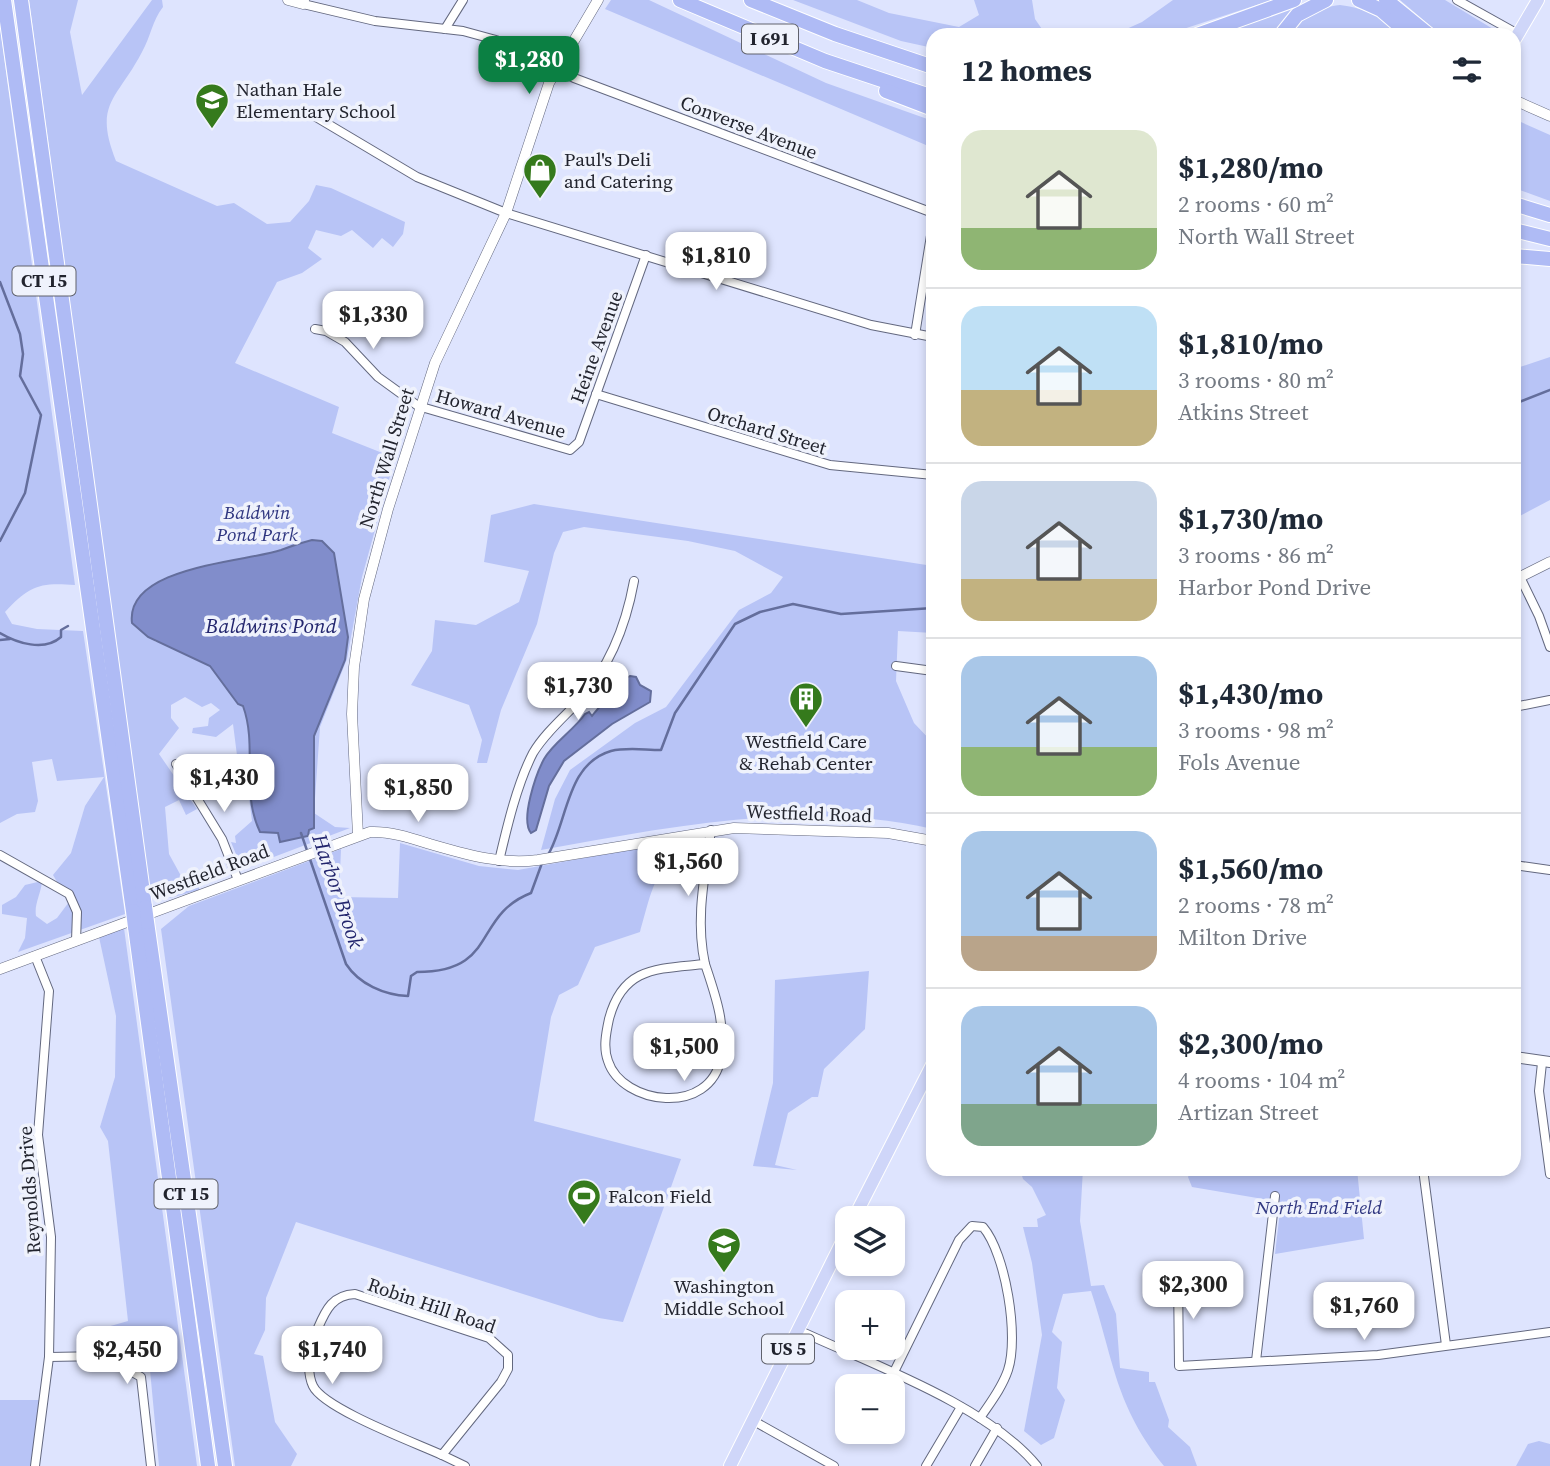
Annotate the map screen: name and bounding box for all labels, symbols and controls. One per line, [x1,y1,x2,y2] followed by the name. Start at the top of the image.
[742,24,798,54] road number: I 691
[472,36,586,96] pin: $1,280
[494,43,564,75] text: $1,280
[961,50,1092,91] text: 12 homes
[1448,51,1486,89] icon: filters
[236,76,396,124] place label: Nathan Hale Elementary School
[193,81,231,130] school or university icon: Nathan Hale Elementary School
[677,89,821,165] street label: Converse Avenue
[564,146,673,194] place label: Paul's Deli and Catering
[1178,147,1323,188] text: $1,280/mo
[521,151,559,200] shop icon: Paul's Deli and Catering
[1017,158,1101,242] icon: home
[1178,188,1334,220] text: 2 rooms · 60 m²
[1178,220,1354,252] text: North Wall Street
[659,232,773,292] pin: $1,810
[681,239,751,271] text: $1,810
[12,267,76,296] road number: CT 15
[564,287,628,407] street label: Heine Avenue
[316,292,430,351] pin: $1,330
[338,298,408,330] text: $1,330
[1178,323,1323,364] text: $1,810/mo
[1017,334,1101,418] icon: home
[1178,364,1334,396] text: 3 rooms · 80 m²
[433,382,569,444] street label: Howard Avenue
[352,384,420,531] street label: North Wall Street
[1178,396,1308,428] text: Atkins Street
[704,400,831,461] street label: Orchard Street
[1178,498,1323,539] text: $1,730/mo
[215,499,298,547] park label: Baldwin Pond Park
[1017,509,1101,593] icon: home
[1178,539,1334,571] text: 3 rooms · 86 m²
[1178,571,1371,603] text: Harbor Pond Drive
[204,611,337,640] water label: Baldwins Pond
[521,662,635,722] pin: $1,730
[543,669,613,701] text: $1,730
[1178,673,1323,714] text: $1,430/mo
[787,680,825,729] building icon: Westfield Care & Rehab Center
[1017,684,1101,768] icon: home
[1178,714,1334,746] text: 3 rooms · 98 m²
[739,728,873,776] place label: Westfield Care & Rehab Center
[1178,746,1300,778] text: Fols Avenue
[167,754,281,814] pin: $1,430
[189,761,259,793] text: $1,430
[361,764,475,824] pin: $1,850
[383,771,453,803] text: $1,850
[746,798,873,828] street label: Westfield Road
[305,829,372,952] water label: Harbor Brook
[146,837,273,907] street label: Westfield Road
[631,838,745,898] pin: $1,560
[653,845,723,877] text: $1,560
[1178,848,1323,889] text: $1,560/mo
[1017,859,1101,943] icon: home
[1178,889,1334,921] text: 2 rooms · 78 m²
[1178,921,1307,953] text: Milton Drive
[1178,1023,1323,1064] text: $2,300/mo
[627,1024,741,1083] pin: $1,500
[649,1030,719,1062] text: $1,500
[1017,1034,1101,1118] icon: home
[1178,1064,1345,1096] text: 4 rooms · 104 m²
[1178,1096,1319,1128] text: Artizan Street
[12,1125,46,1255] street label: Reynolds Drive
[565,1177,603,1226] sports icon: Falcon Field
[154,1180,218,1209] road number: CT 15
[608,1183,712,1209] place label: Falcon Field
[1255,1194,1382,1220] park label: North End Field
[835,1206,905,1444] map controls
[835,1206,905,1276] button: layers
[705,1225,743,1274] school or university icon: Washington Middle School
[1136,1262,1250,1321] pin: $2,300
[1158,1268,1228,1300] text: $2,300
[364,1271,500,1339] street label: Robin Hill Road
[664,1273,785,1321] place label: Washington Middle School
[1307,1282,1421,1342] pin: $1,760
[1329,1289,1399,1321] text: $1,760
[835,1290,905,1360] button: +
[70,1326,184,1386] pin: $2,450
[275,1326,389,1386] pin: $1,740
[92,1333,162,1365] text: $2,450
[297,1333,367,1365] text: $1,740
[762,1334,814,1364] road number: US 5
[835,1374,905,1444] button: −

